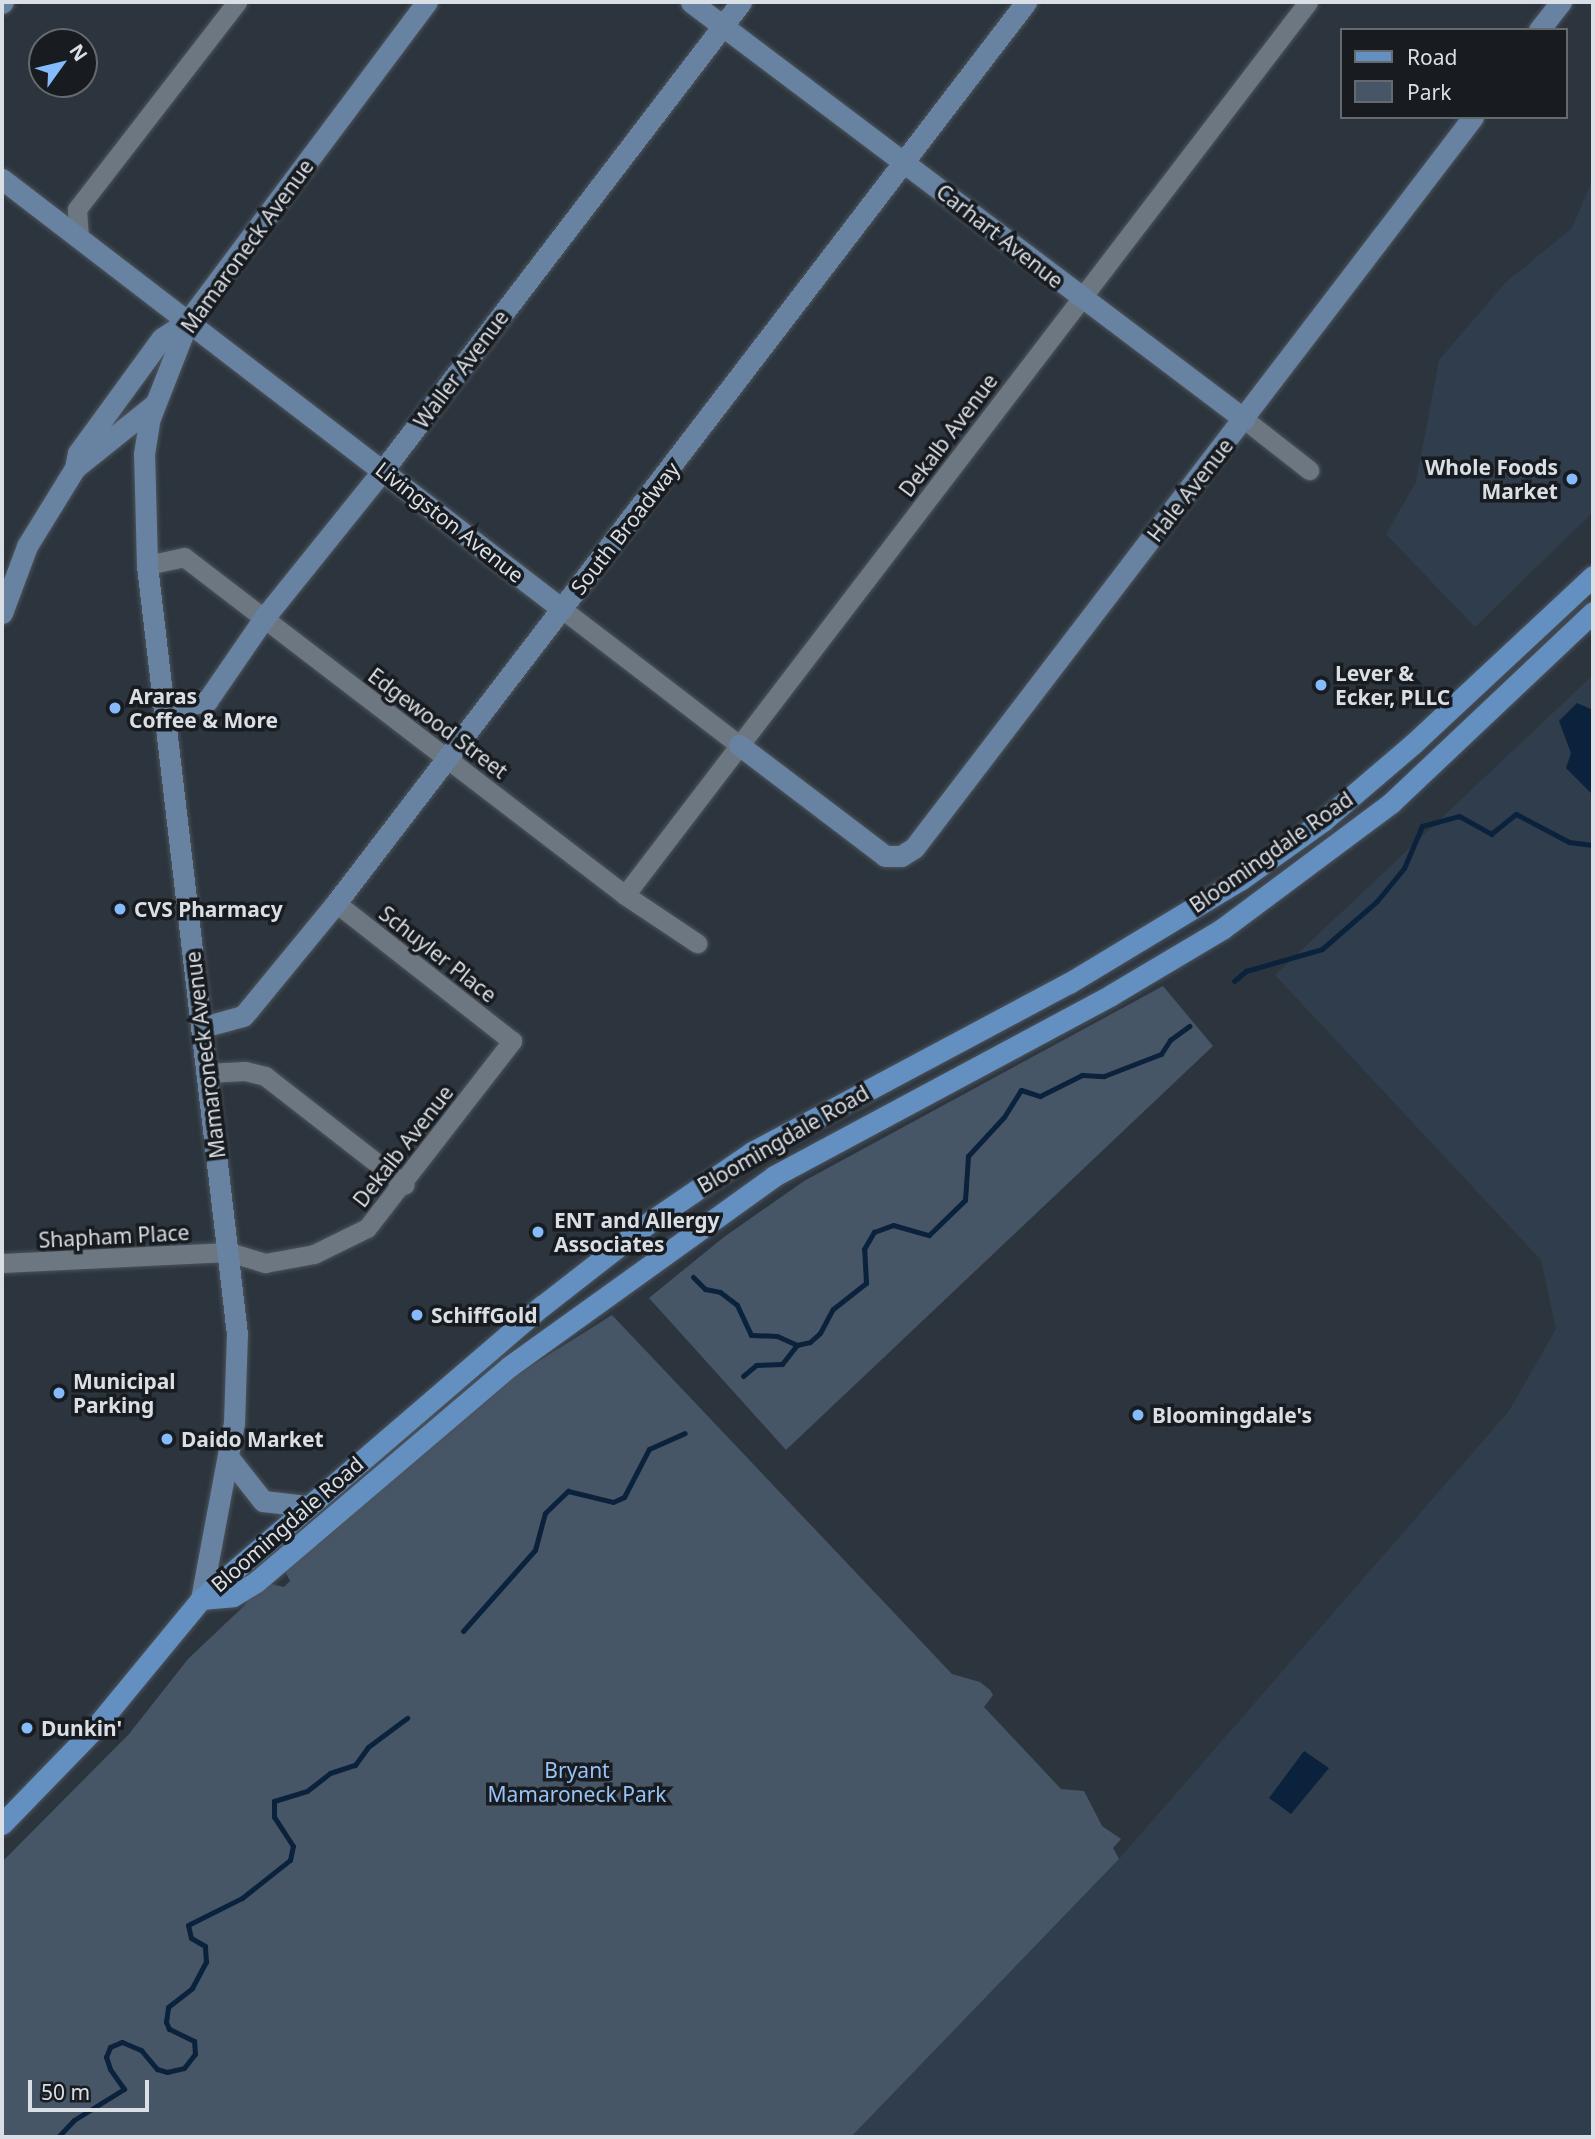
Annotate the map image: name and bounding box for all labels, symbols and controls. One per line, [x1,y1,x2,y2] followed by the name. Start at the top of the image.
[28,28,98,98] north arrow
[1340,28,1567,119] legend
[64,39,94,66] text: N
[1407,43,1457,71] text: Road
[1407,78,1451,106] text: Park
[176,154,318,338] street label: Mamaroneck Avenue
[932,179,1068,293] street label: Carhart Avenue
[408,305,514,433] street label: Waller Avenue
[893,368,1003,502] street label: Dekalb Avenue
[1142,433,1238,547] street label: Hale Avenue
[1425,454,1558,504] place label: Whole Foods Market
[371,456,529,588] street label: Livingston Avenue
[565,457,685,599] street label: South Broadway
[1564,471,1580,487] marker: Whole Foods Market
[1335,660,1450,710] place label: Lever & Ecker, PLLC
[363,662,513,784] street label: Edgewood Street
[1313,677,1329,693] marker: Lever & Ecker, PLLC
[129,683,278,733] place label: Araras Coffee & More
[107,700,123,716] marker: Araras Coffee & More
[1185,786,1357,918] street label: Bloomingdale Road
[134,896,283,922] place label: CVS Pharmacy
[112,901,128,917] marker: CVS Pharmacy
[374,901,502,1007] street label: Schuyler Place
[180,950,230,1160] street label: Mamaroneck Avenue
[348,1080,458,1212] street label: Dekalb Avenue
[693,1080,873,1198] street label: Bloomingdale Road
[554,1207,719,1257] place label: ENT and Allergy Associates
[38,1219,190,1253] street label: Shapham Place
[528,1222,548,1242] marker: ENT and Allergy Associates
[431,1302,537,1328] place label: SchiffGold
[409,1307,425,1323] marker: SchiffGold
[73,1368,176,1418] place label: Municipal Parking
[51,1385,67,1401] marker: Municipal Parking
[1152,1402,1312,1428] place label: Bloomingdale's
[1130,1407,1146,1423] marker: Bloomingdale's
[181,1426,324,1452] place label: Daido Market
[159,1431,175,1447] marker: Daido Market
[206,1451,368,1597] street label: Bloomingdale Road
[41,1715,122,1741] place label: Dunkin'
[19,1720,35,1736] marker: Dunkin'
[487,1757,667,1807] park label: Bryant Mamaroneck Park
[32,2066,152,2110] scale bar
[41,2078,90,2106] text: 50 m

